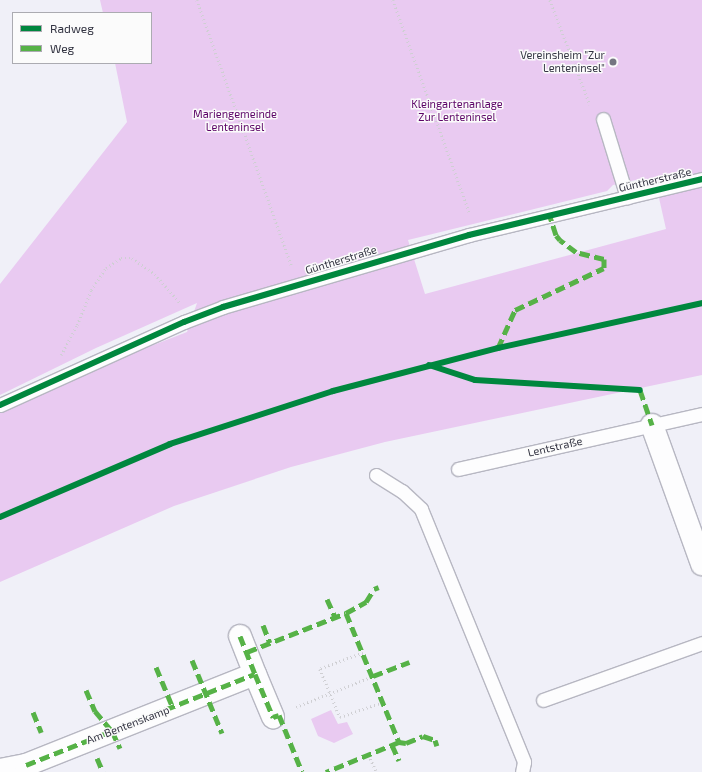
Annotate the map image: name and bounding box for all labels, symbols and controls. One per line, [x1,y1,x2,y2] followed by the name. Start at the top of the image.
[12,12,152,64] legend
[50,21,94,35] text: Radweg
[50,41,74,55] text: Weg
[520,49,605,75] place label: Vereinsheim "Zur Lenteninsel"
[608,57,618,67] marker: Vereinsheim "Zur Lenteninsel"
[411,98,503,124] park label: Kleingartenanlage Zur Lenteninsel
[193,108,277,134] park label: Mariengemeinde Lenteninsel
[617,165,693,195] street label: Güntherstraße
[304,243,378,277] street label: Güntherstraße
[526,434,584,460] street label: Lentstraße
[85,703,171,747] street label: Am Bentenskamp

